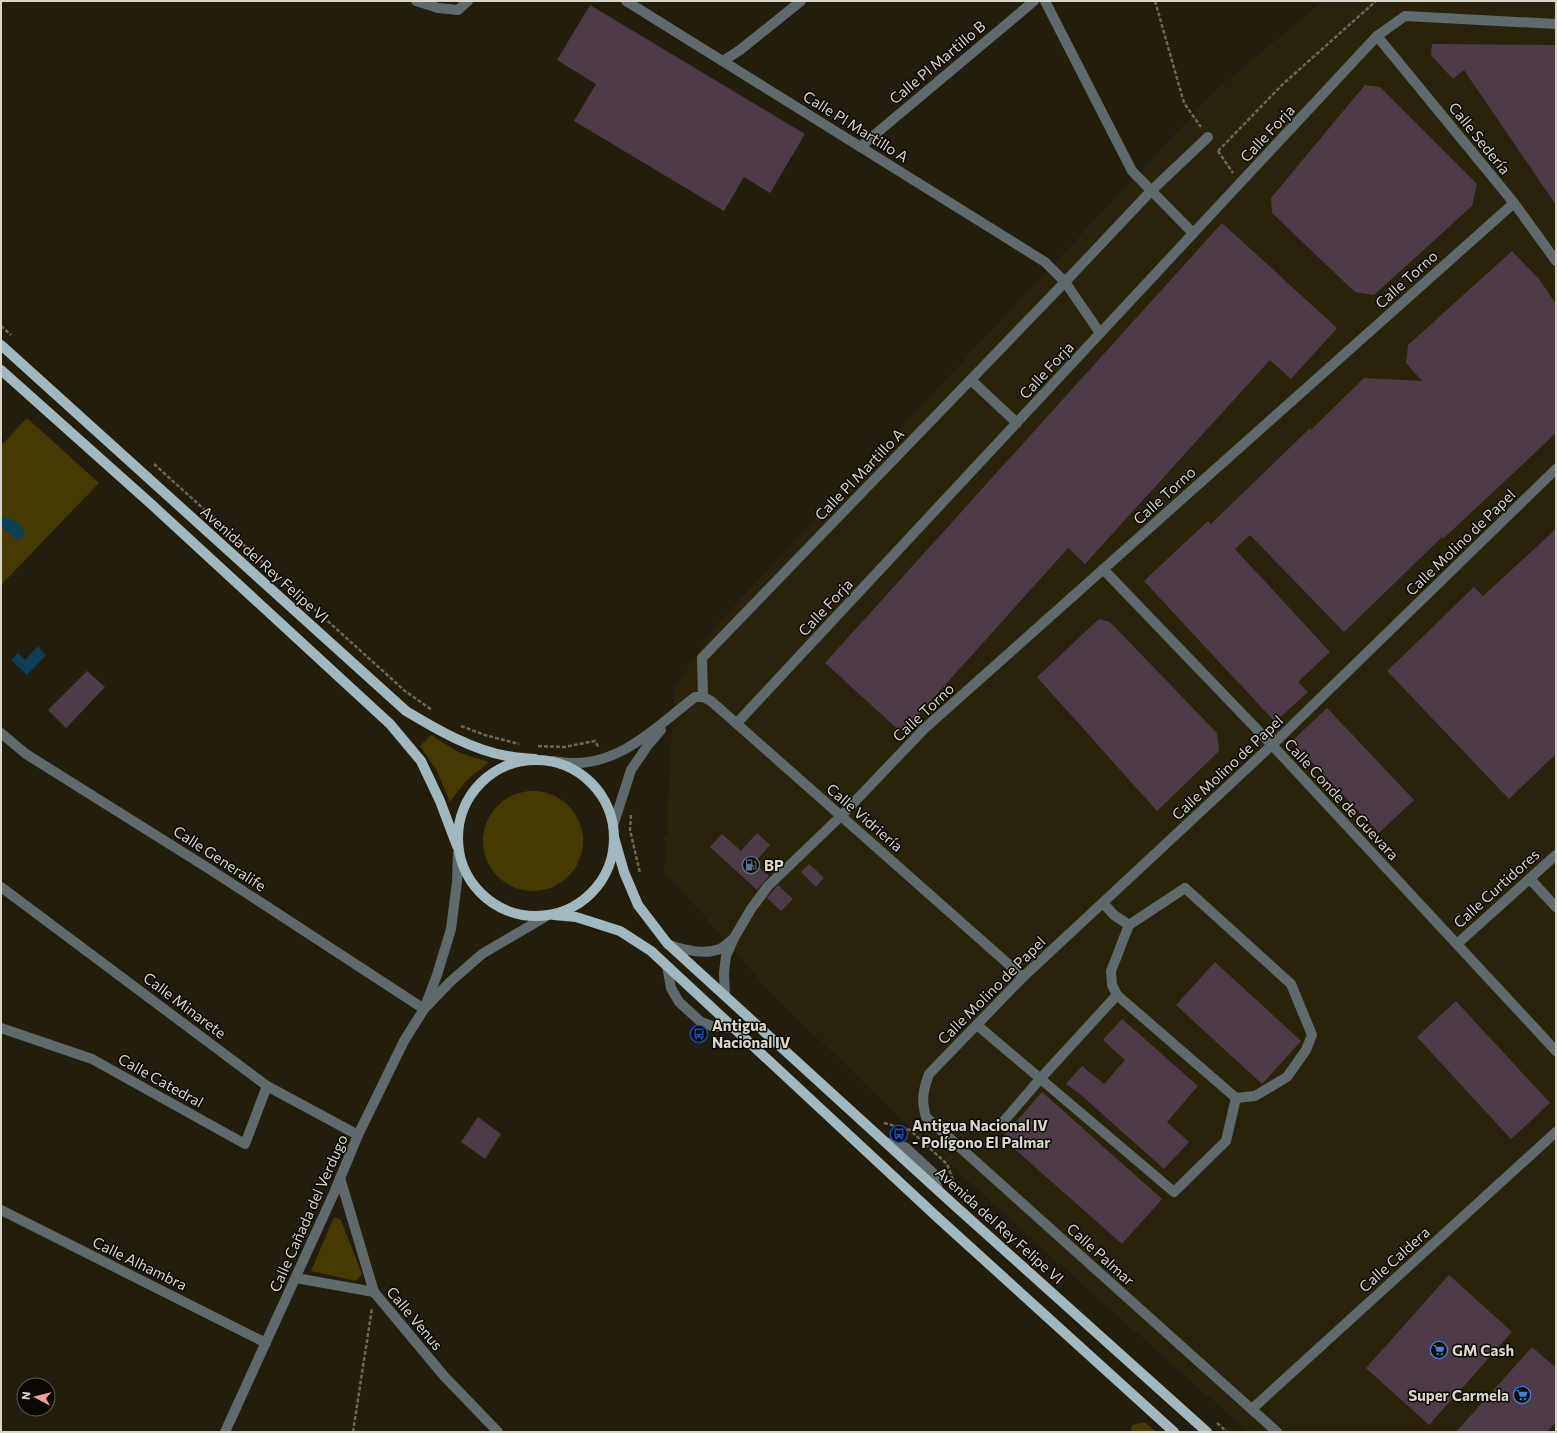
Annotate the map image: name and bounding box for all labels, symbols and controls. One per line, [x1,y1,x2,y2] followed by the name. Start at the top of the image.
[885,16,989,107] street label: Calle Pl Martillo B
[800,86,912,166] street label: Calle Pl Martillo A
[1445,98,1515,178] street label: Calle Sedería
[1236,101,1298,165] street label: Calle Forja
[1371,246,1441,312] street label: Calle Torno
[1015,338,1077,402] street label: Calle Forja
[811,424,907,524] street label: Calle Pl Martillo A
[1129,462,1199,528] street label: Calle Torno
[1402,485,1518,599] street label: Calle Molino de Papel
[197,502,333,626] street label: Avenida del Rey Felipe VI
[794,575,856,639] street label: Calle Forja
[889,679,958,745] street label: Calle Torno
[1168,711,1286,823] street label: Calle Molino de Papel
[1281,735,1403,863] street label: Calle Conde de Guevara
[823,779,907,855] street label: Calle Vidriería
[170,821,270,895] street label: Calle Generalife
[1449,845,1543,931] street label: Calle Curtidores
[741,855,761,875] fuel station icon: BP
[764,856,784,874] place label: BP
[933,932,1049,1048] street label: Calle Molino de Papel
[140,968,230,1042] street label: Calle Minarete
[712,1016,791,1051] place label: Antigua Nacional IV
[689,1024,709,1044] bus stop icon: Antigua Nacional IV
[115,1049,207,1111] street label: Calle Catedral
[912,1116,1050,1151] place label: Antigua Nacional IV - Polígono El Palmar
[889,1124,909,1144] bus stop icon: Antigua Nacional IV - Polígono El Palmar
[265,1131,351,1295] street label: Calle Cañada del Verdugo
[932,1163,1068,1287] street label: Avenida del Rey Felipe VI
[1064,1219,1138,1289] street label: Calle Palmar
[1355,1223,1433,1295] street label: Calle Caldera
[90,1232,190,1294] street label: Calle Alhambra
[383,1283,447,1354] street label: Calle Venus
[1429,1340,1449,1360] supermarket icon: GM Cash
[1452,1341,1514,1359] place label: GM Cash
[16,1377,56,1417] north arrow
[1512,1385,1532,1405] supermarket icon: Super Carmela
[1408,1386,1509,1404] place label: Super Carmela
[19,1391,33,1401] text: N

